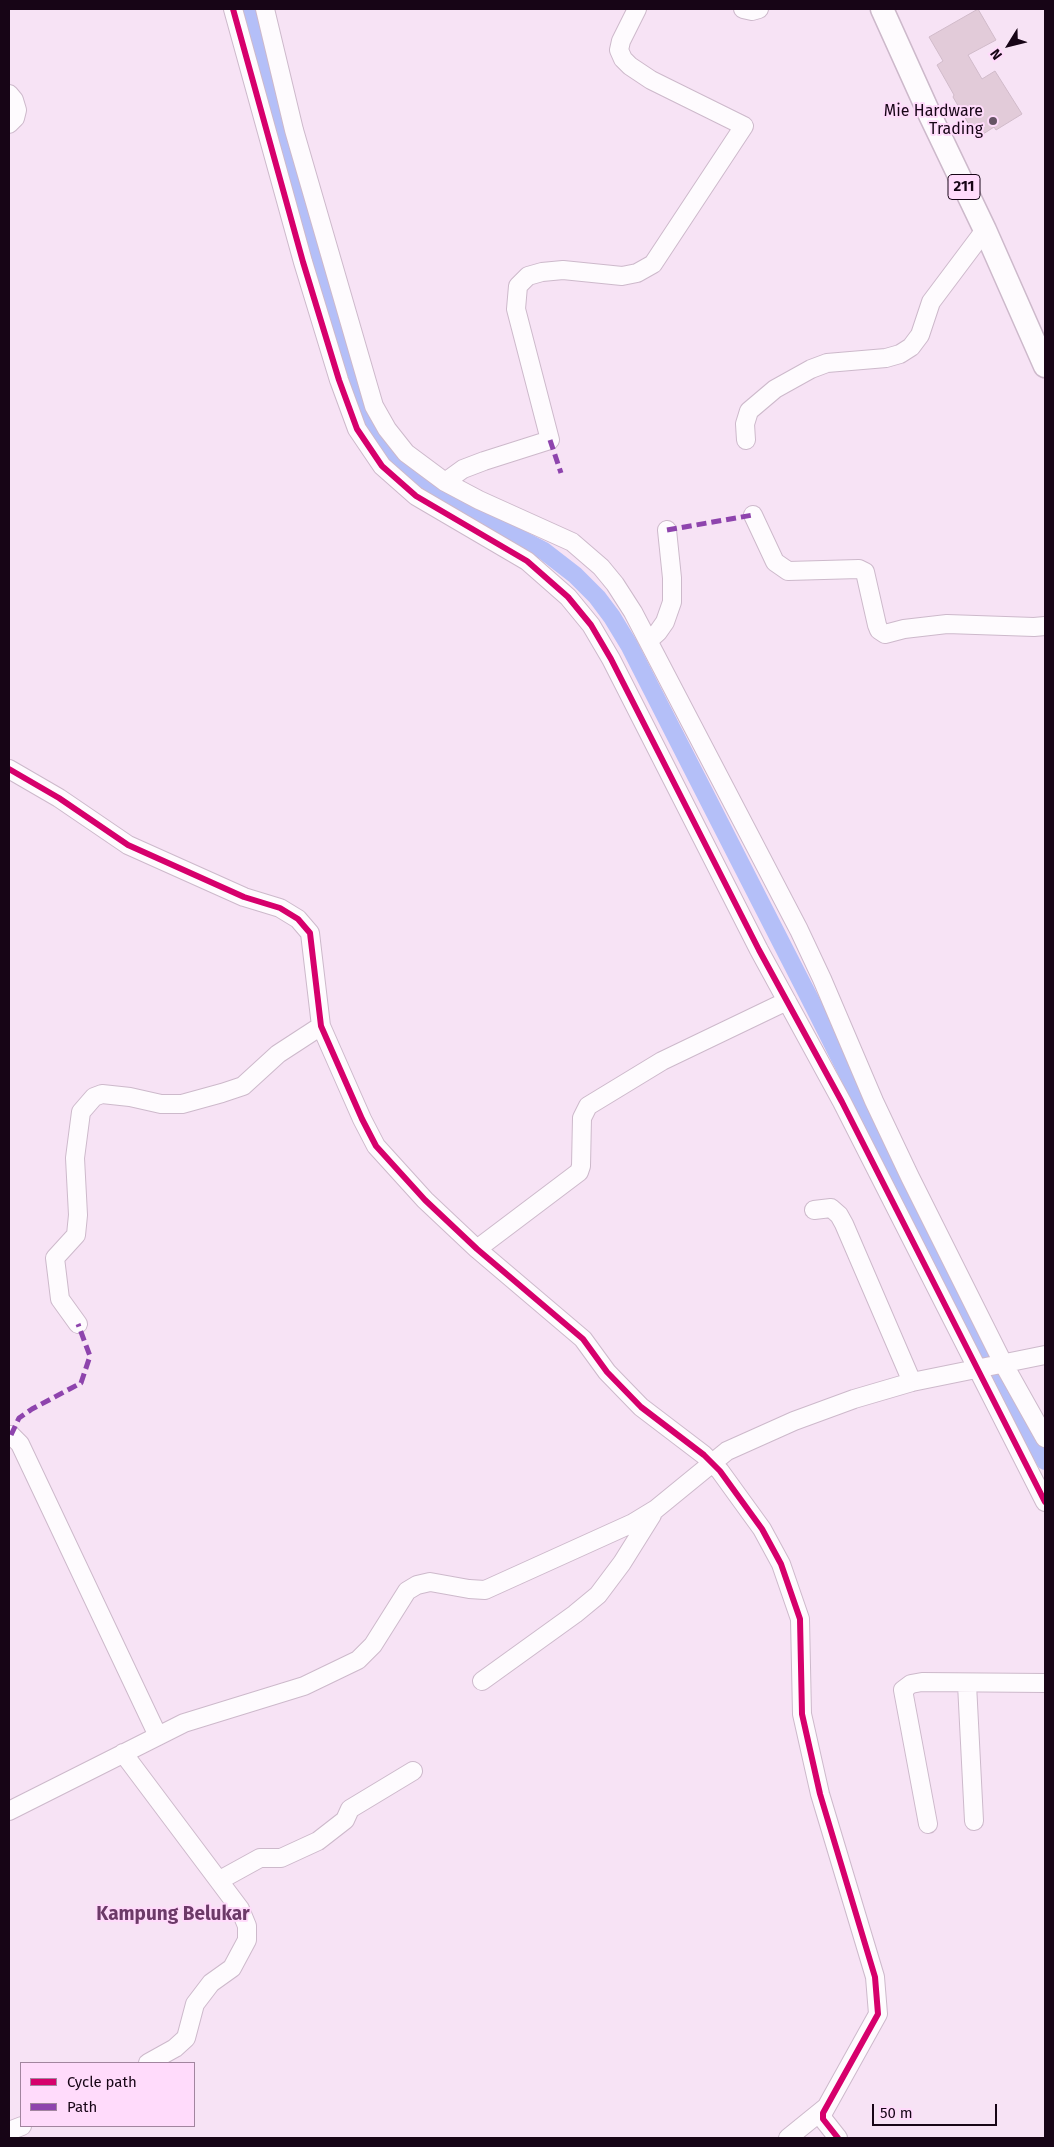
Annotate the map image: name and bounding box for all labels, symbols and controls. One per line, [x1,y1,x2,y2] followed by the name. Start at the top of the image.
[984,20,1034,70] north arrow
[987,45,1006,63] text: N
[884,102,983,140] place label: Mie Hardware Trading
[987,115,999,127] marker: Mie Hardware Trading
[948,174,980,200] road number: 211
[96,1904,250,1926] district label: Kampung Belukar
[20,2062,195,2127] legend
[67,2073,137,2091] text: Cycle path
[874,2094,999,2126] scale bar
[67,2098,97,2116] text: Path
[880,2104,913,2122] text: 50 m

